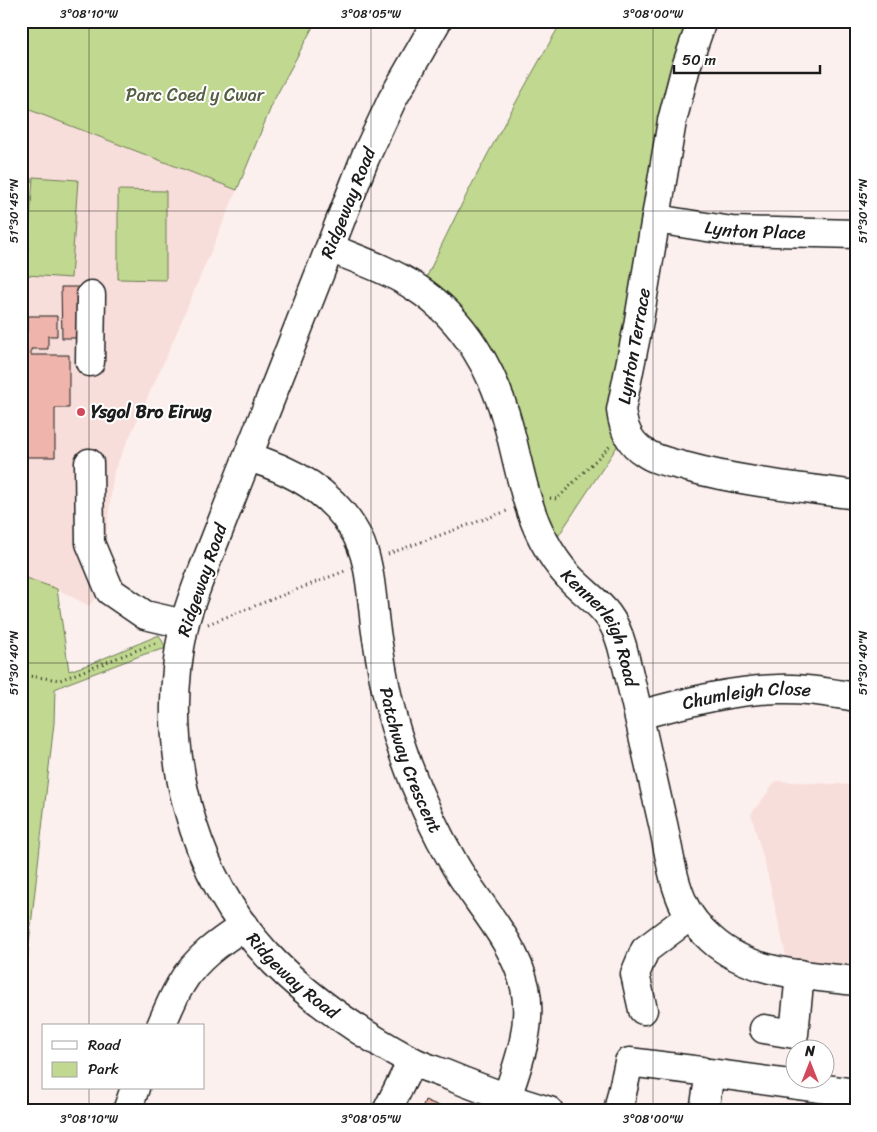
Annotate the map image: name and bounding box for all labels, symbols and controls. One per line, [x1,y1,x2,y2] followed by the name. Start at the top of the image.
[60,3,119,25] text: 3°08'10"W
[341,3,402,25] text: 3°08'05"W
[623,3,684,25] text: 3°08'00"W
[674,42,821,74] scale bar
[682,47,717,73] text: 50 m
[126,79,266,111] park label: Parc Coed y Cwar
[311,141,385,264] street label: Ridgeway Road
[3,178,25,243] text: 51°30'45"N
[852,178,874,243] text: 51°30'45"N
[702,211,806,249] street label: Lynton Place
[608,285,660,407] street label: Lynton Terrace
[91,396,212,428] place label: Ysgol Bro Eirwg
[75,406,87,418] marker: Ysgol Bro Eirwg
[168,518,237,641] street label: Ridgeway Road
[552,561,648,691] street label: Kennerleigh Road
[3,630,25,695] text: 51°30'40"N
[852,630,874,695] text: 51°30'40"N
[679,673,813,719] street label: Chumleigh Close
[370,684,451,839] street label: Patchway Crescent
[238,925,347,1029] street label: Ridgeway Road
[42,1024,205,1090] legend
[88,1032,121,1058] text: Road
[804,1039,815,1064] text: N
[784,1040,834,1090] north arrow
[88,1056,119,1082] text: Park
[60,1108,119,1130] text: 3°08'10"W
[341,1108,402,1130] text: 3°08'05"W
[623,1108,684,1130] text: 3°08'00"W

